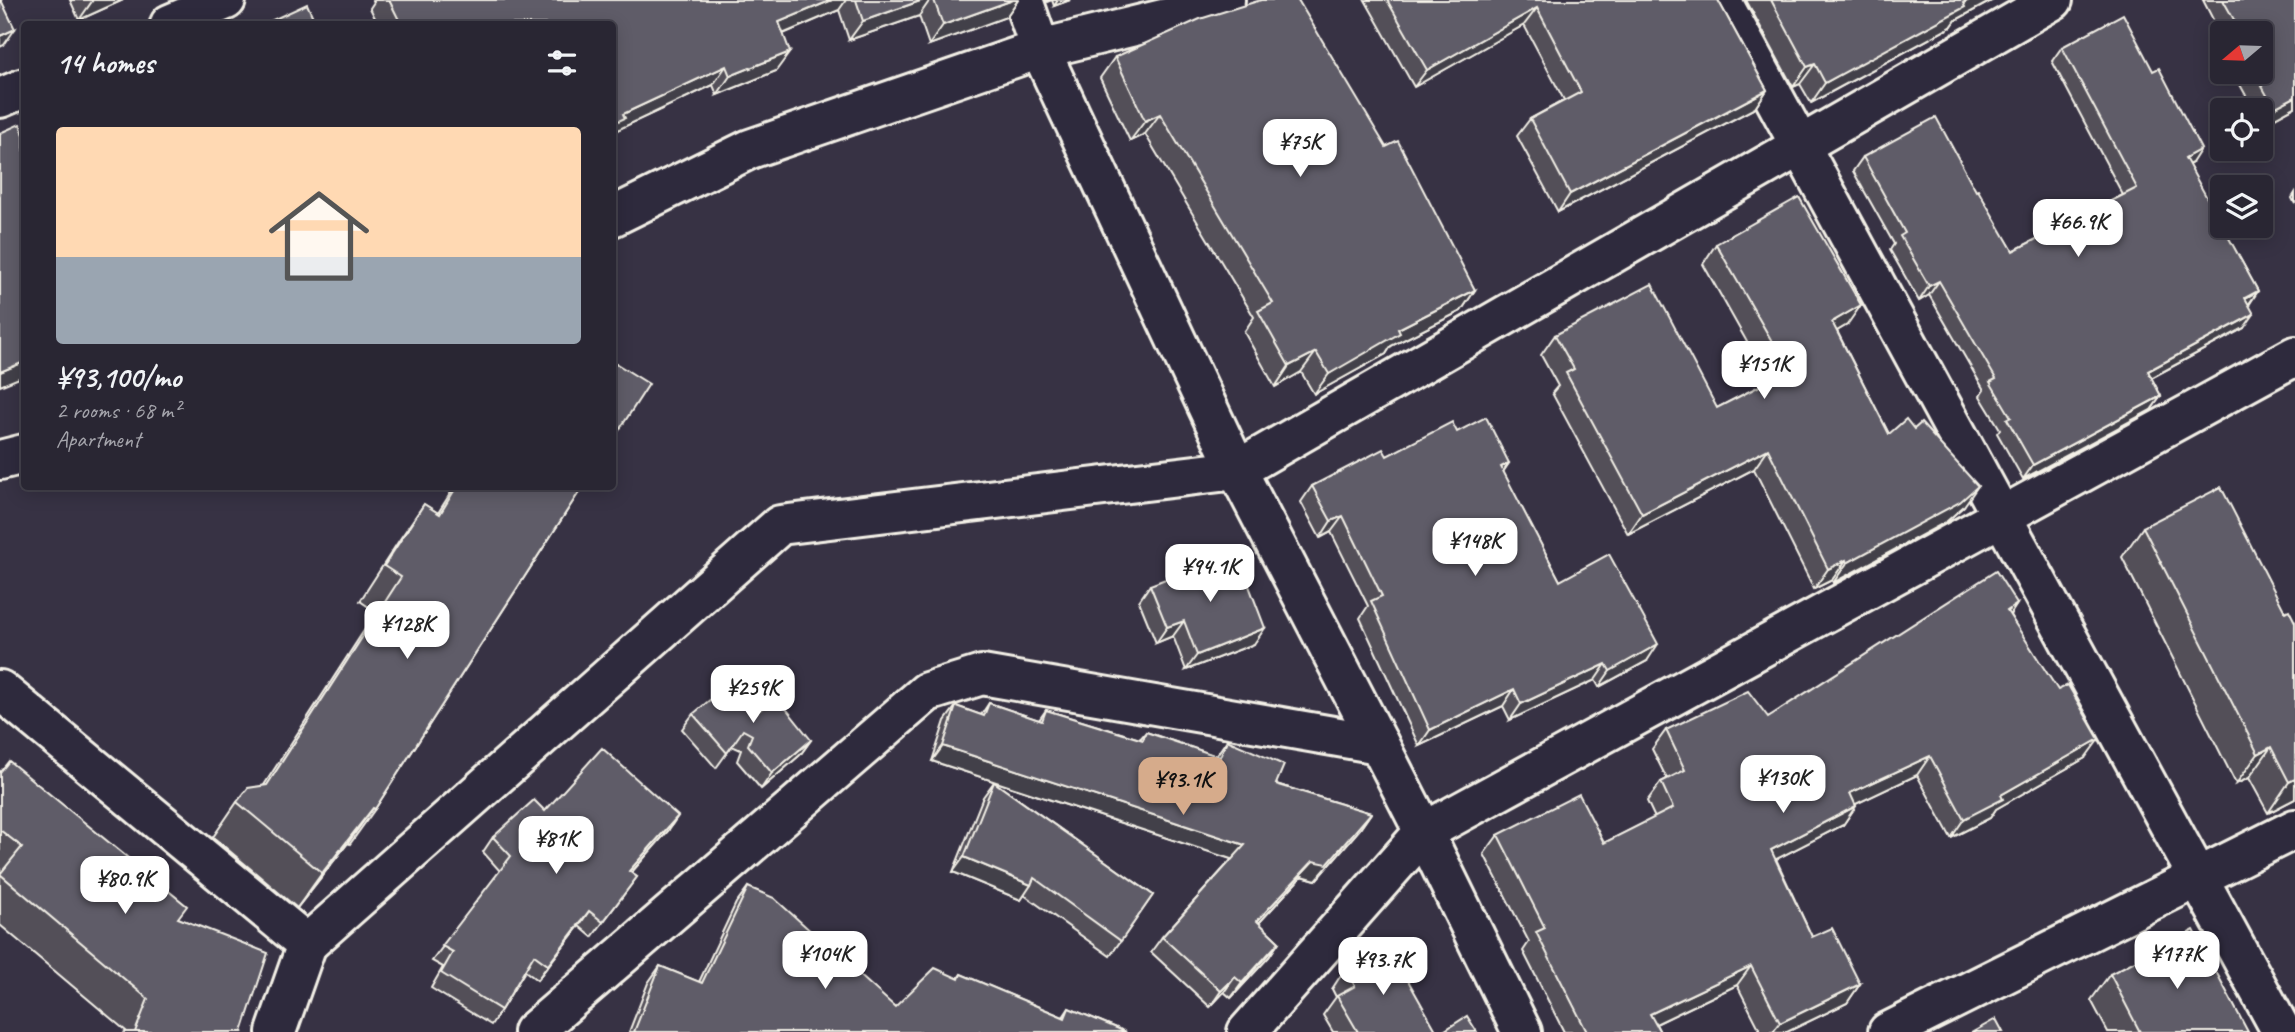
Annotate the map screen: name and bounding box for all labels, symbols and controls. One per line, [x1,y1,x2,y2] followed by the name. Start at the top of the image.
[2210,21,2273,84] north arrow
[2210,21,2273,238] map controls
[56,44,154,82] text: 14 homes
[543,44,581,82] icon: filters
[2210,98,2273,161] button: locate
[1259,120,1341,179] pin: ¥75K
[1279,127,1321,156] text: ¥75K
[256,173,382,299] icon: home
[2210,175,2273,238] button: layers
[2021,200,2135,259] pin: ¥66.9K
[2049,207,2107,236] text: ¥66.9K
[1715,342,1813,401] pin: ¥151K
[1738,349,1790,378] text: ¥151K
[56,358,181,396] text: ¥93,100/mo
[56,396,180,425] text: 2 rooms · 68 m²
[56,425,141,454] text: Apartment
[1426,518,1524,578] pin: ¥148K
[1448,526,1502,555] text: ¥148K
[1153,544,1267,604] pin: ¥94.1K
[1181,552,1239,581] text: ¥94.1K
[358,602,456,661] pin: ¥128K
[380,609,434,638] text: ¥128K
[704,666,802,725] pin: ¥259K
[727,673,779,702] text: ¥259K
[1734,756,1832,815] pin: ¥130K
[1126,758,1240,817] pin: ¥93.1K
[1756,763,1810,792] text: ¥130K
[1154,765,1212,794] text: ¥93.1K
[515,816,597,876] pin: ¥81K
[535,824,577,853] text: ¥81K
[68,856,182,916] pin: ¥80.9K
[96,864,154,893] text: ¥80.9K
[776,932,874,991] pin: ¥104K
[2128,932,2226,991] pin: ¥177K
[1326,937,1440,997] pin: ¥93.7K
[798,939,852,968] text: ¥104K
[2151,939,2203,968] text: ¥177K
[1354,945,1412,974] text: ¥93.7K

